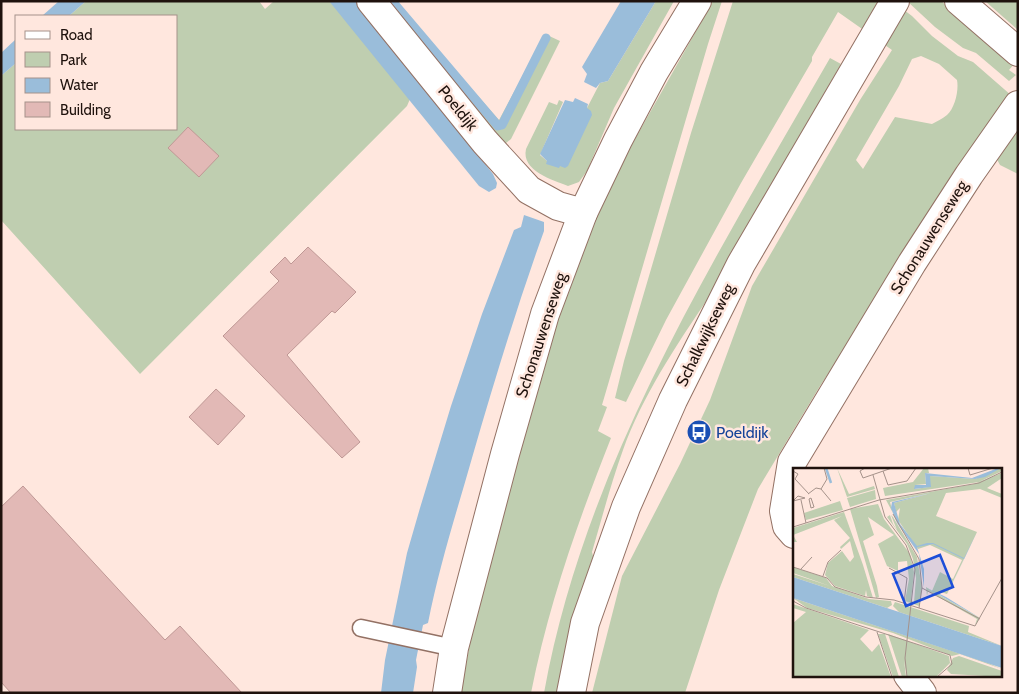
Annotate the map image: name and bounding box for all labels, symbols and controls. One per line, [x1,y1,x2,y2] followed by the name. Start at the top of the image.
[15,15,178,130] legend
[60,26,93,44] text: Road
[60,51,87,69] text: Park
[60,76,98,94] text: Water
[434,82,482,135] street label: Poeldijk
[60,101,111,119] text: Building
[886,176,972,297] street label: Schonauwenseweg
[512,269,570,400] street label: Schonauwenseweg
[672,280,739,389] street label: Schalkwijkseweg
[686,419,712,445] bus stop icon: Poeldijk
[716,423,769,442] place label: Poeldijk
[793,468,1002,676] inset map

